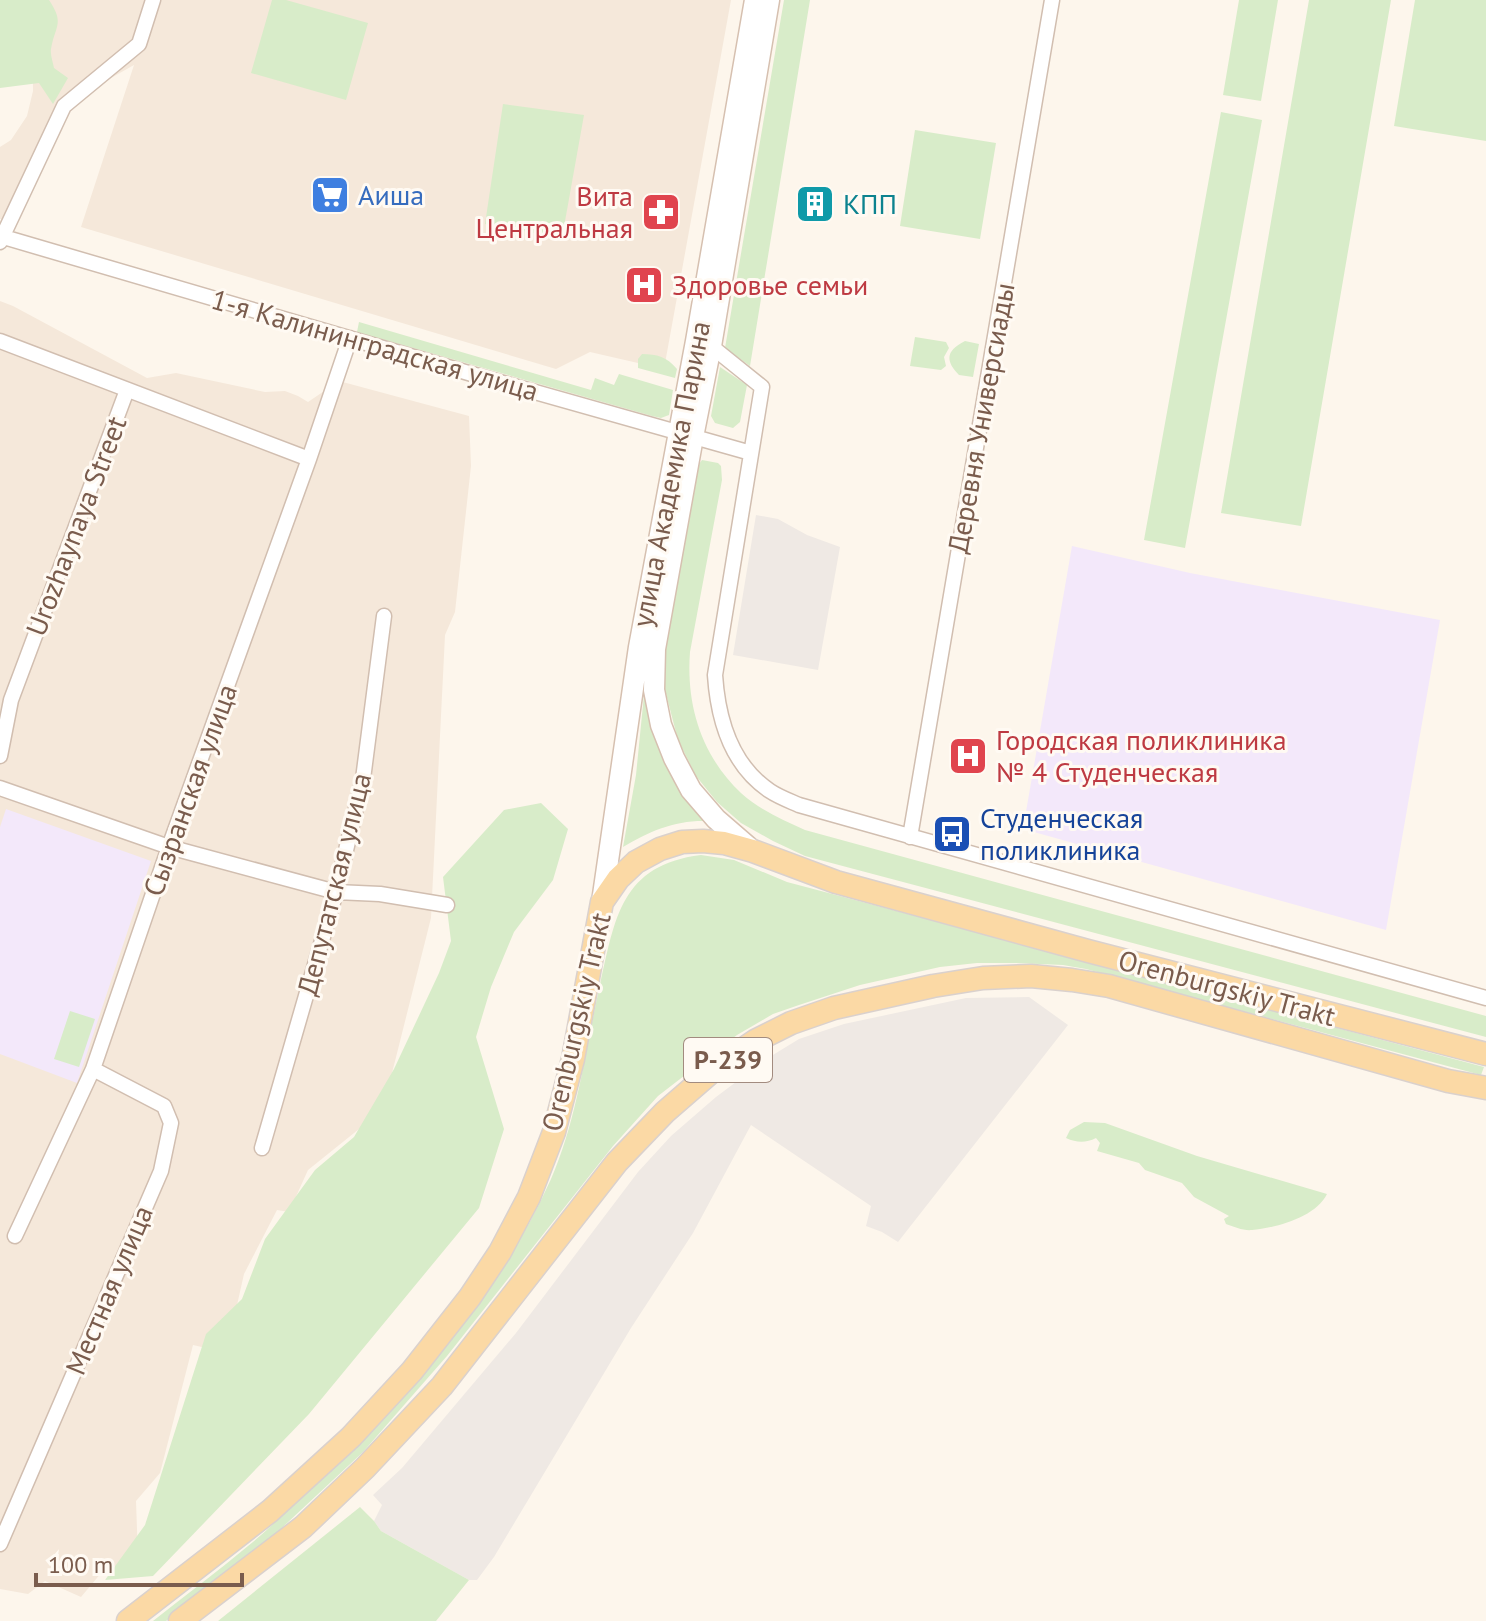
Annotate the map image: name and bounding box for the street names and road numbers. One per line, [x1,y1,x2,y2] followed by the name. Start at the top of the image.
[207,280,543,409] street label: 1-я Калининградская улица
[939,280,1023,556] street label: Деревня Универсиады
[623,318,718,630] street label: улица Академика Парина
[17,410,135,641] street label: Urozhaynaya Street
[134,679,245,901] street label: Сызранская улица
[288,769,379,999] street label: Депутатская улица
[532,908,619,1135] street label: Orenburgskiy Trakt
[1115,941,1340,1034] street label: Orenburgskiy Trakt
[684,1038,772,1082] road number: Р-239
[56,1200,161,1380] street label: Местная улица

